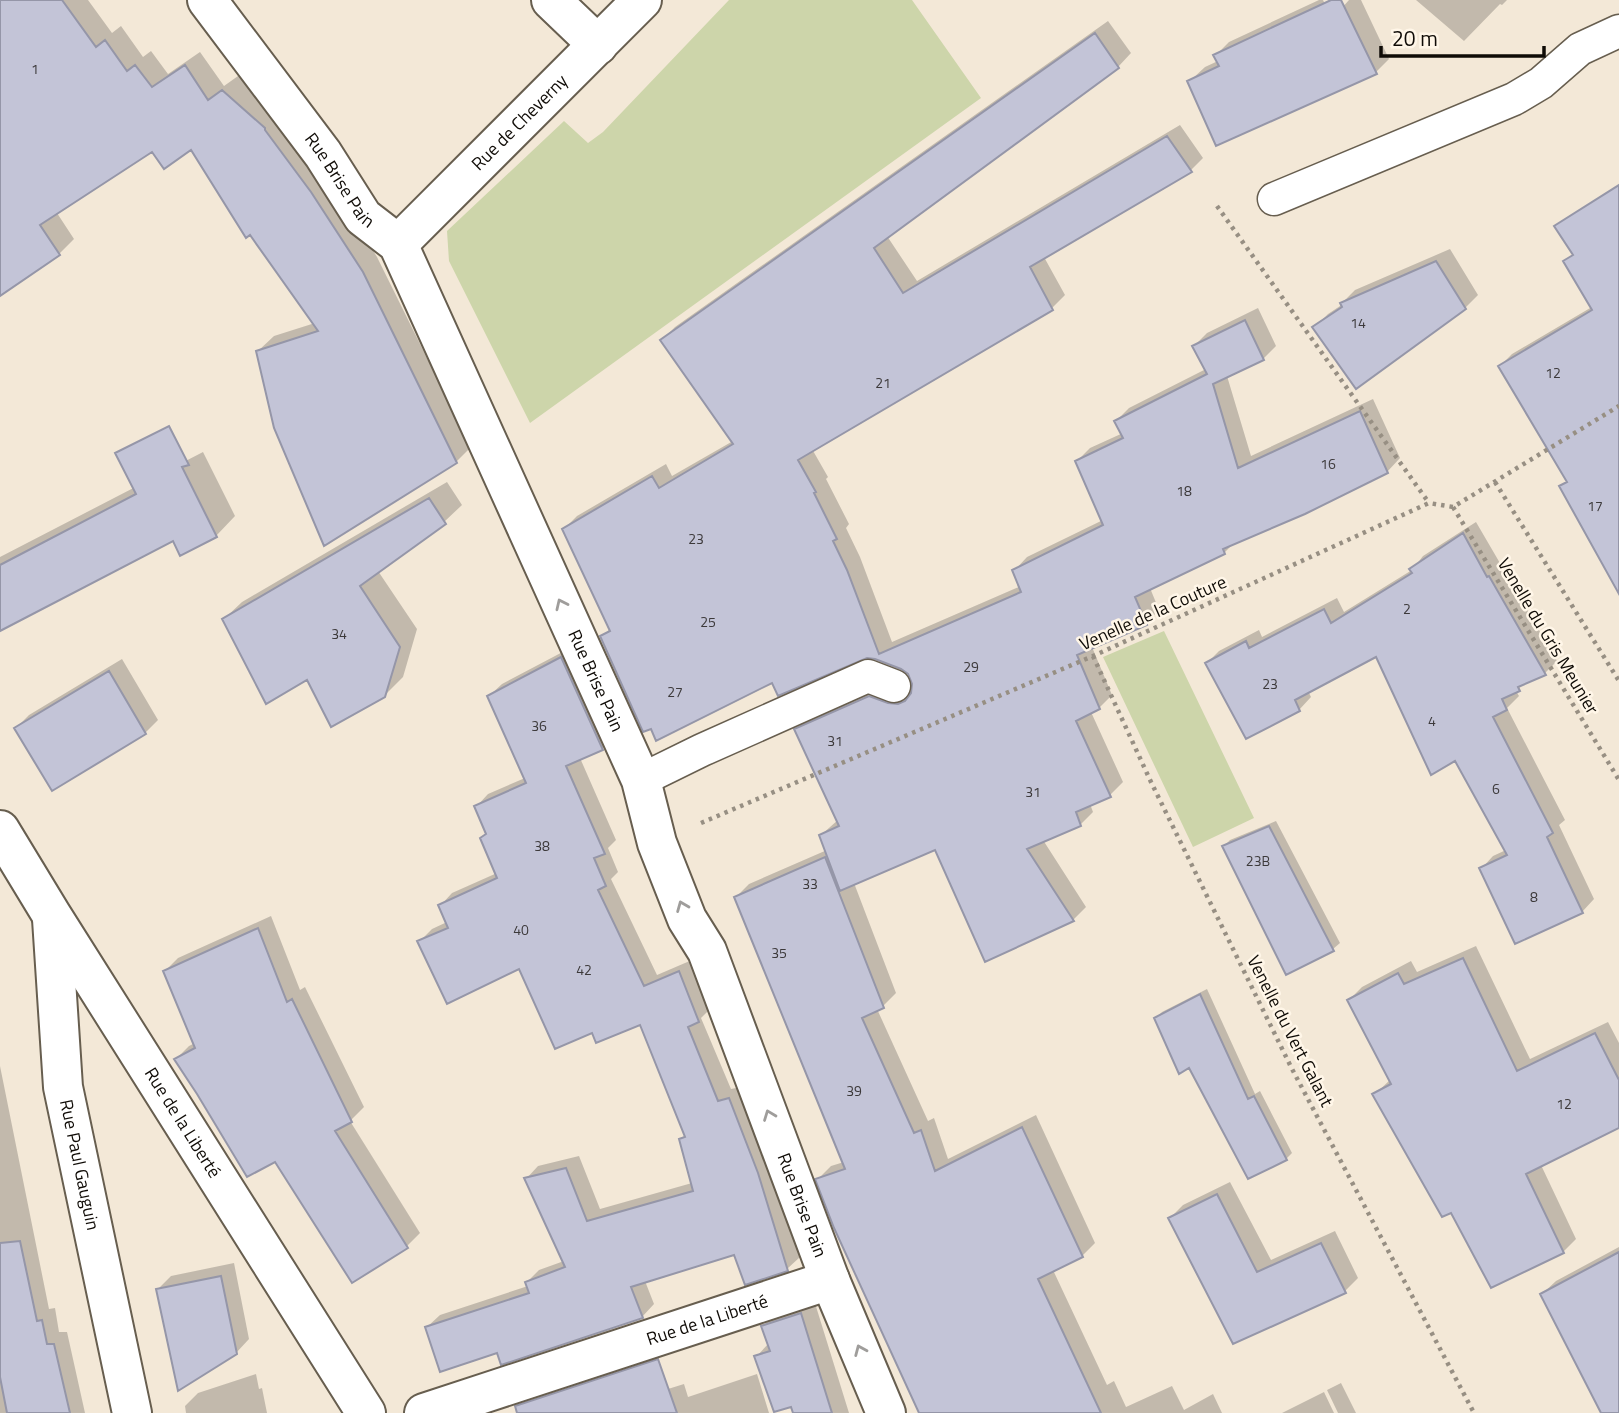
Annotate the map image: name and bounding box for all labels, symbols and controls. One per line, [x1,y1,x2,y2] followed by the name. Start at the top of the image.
[1381,14,1544,58] scale bar
[1392,22,1438,54] text: 20 m
[31,58,39,79] house number: 1
[465,67,574,176] street label: Rue de Cheverny
[298,127,381,234] street label: Rue Brise Pain
[1350,312,1366,333] house number: 14
[1545,362,1561,383] house number: 12
[875,372,891,393] house number: 21
[1320,453,1336,474] house number: 16
[1176,480,1192,501] house number: 18
[1587,495,1603,516] house number: 17
[688,528,704,549] house number: 23
[1491,552,1606,719] street label: Venelle du Gris Meunier
[1075,568,1231,657] street label: Venelle de la Couture
[1403,598,1411,619] house number: 2
[555,599,569,612] one-way arrow
[700,611,716,632] house number: 25
[331,623,347,644] house number: 34
[561,625,631,736] street label: Rue Brise Pain
[963,656,979,677] house number: 29
[1262,673,1278,694] house number: 23
[667,681,683,702] house number: 27
[1428,710,1436,731] house number: 4
[531,715,547,736] house number: 36
[827,730,843,751] house number: 31
[1492,778,1500,799] house number: 6
[1025,781,1041,802] house number: 31
[534,835,550,856] house number: 38
[1246,850,1270,871] house number: 23B
[802,873,818,894] house number: 33
[1530,886,1538,907] house number: 8
[676,900,690,912] one-way arrow
[513,919,529,940] house number: 40
[771,942,787,963] house number: 35
[1241,950,1341,1112] street label: Venelle du Vert Galant
[576,959,592,980] house number: 42
[138,1062,228,1183] street label: Rue de la Liberté
[846,1080,862,1101] house number: 39
[1556,1093,1572,1114] house number: 12
[53,1097,107,1233] street label: Rue Paul Gauguin
[763,1110,777,1122] one-way arrow
[771,1149,834,1261] street label: Rue Brise Pain
[643,1287,771,1352] street label: Rue de la Liberté
[854,1345,868,1357] one-way arrow

